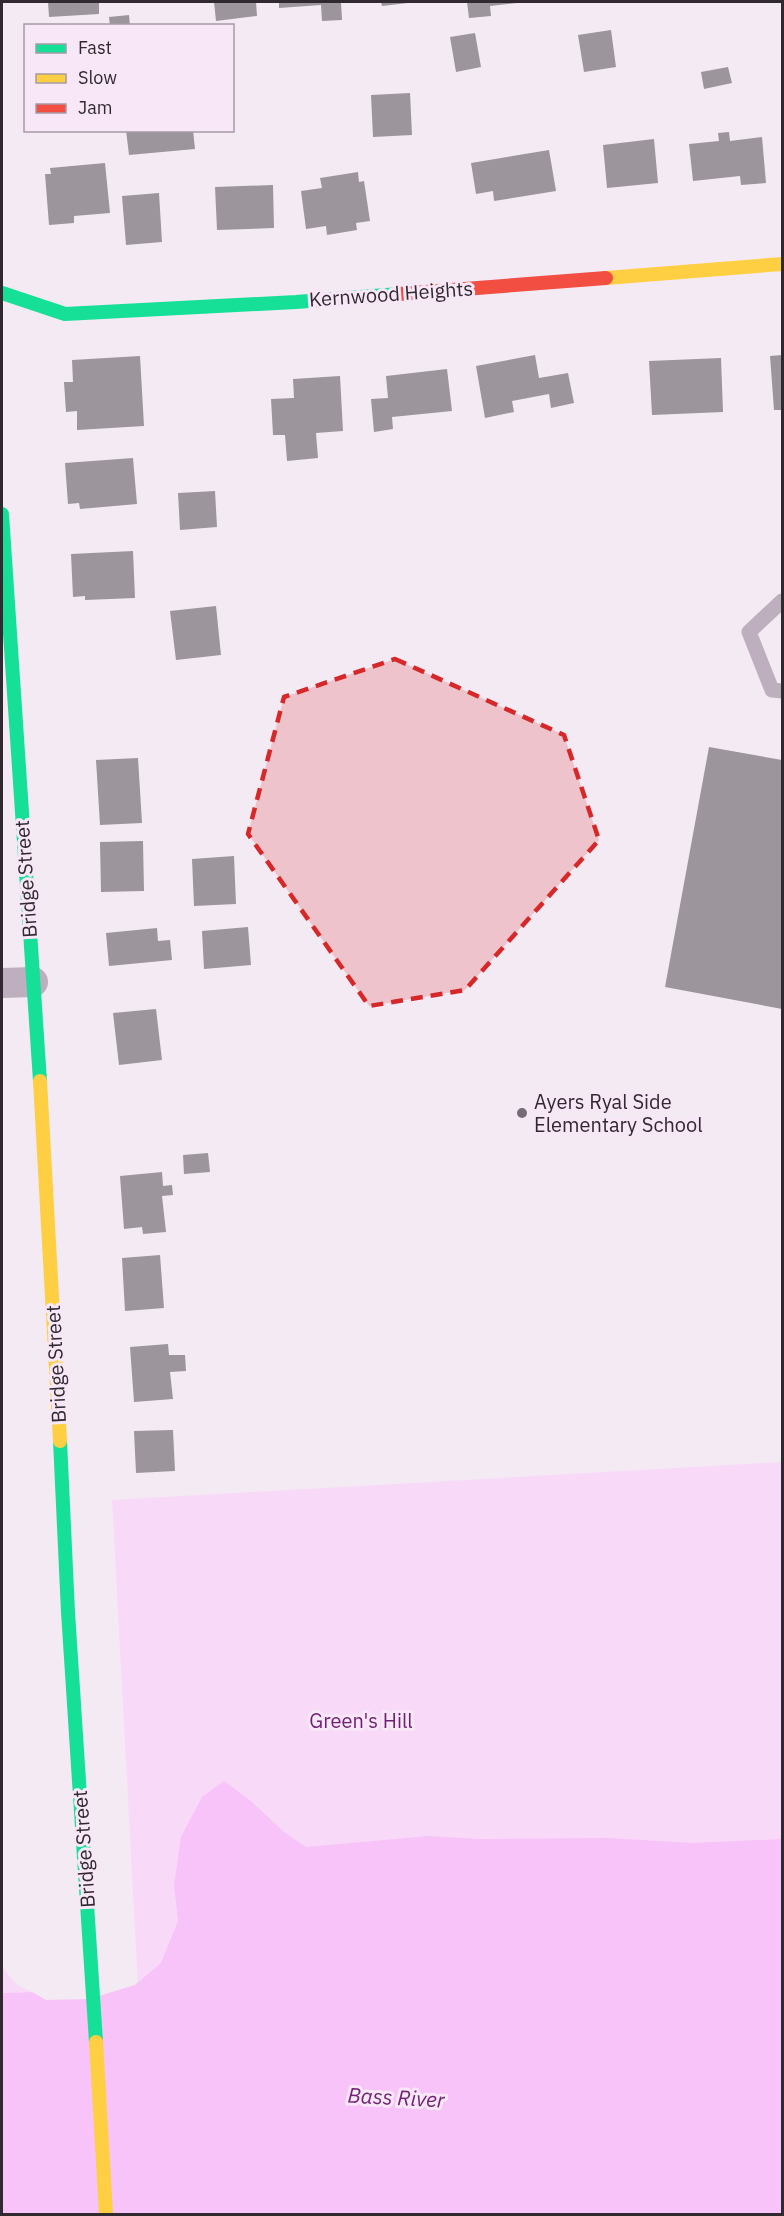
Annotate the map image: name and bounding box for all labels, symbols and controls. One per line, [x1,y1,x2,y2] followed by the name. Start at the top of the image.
[24,24,234,132] legend
[78,36,112,59] text: Fast
[78,66,117,89] text: Slow
[78,96,113,119] text: Jam
[308,274,474,313] street label: Kernwood Heights
[8,819,43,939] street label: Bridge Street
[534,1088,703,1138] place label: Ayers Ryal Side Elementary School
[515,1106,529,1120] marker: Ayers Ryal Side Elementary School
[39,1304,72,1424] street label: Bridge Street
[309,1707,413,1734] park label: Green's Hill
[66,1789,101,1909] street label: Bridge Street
[347,2080,447,2114] water label: Bass River

